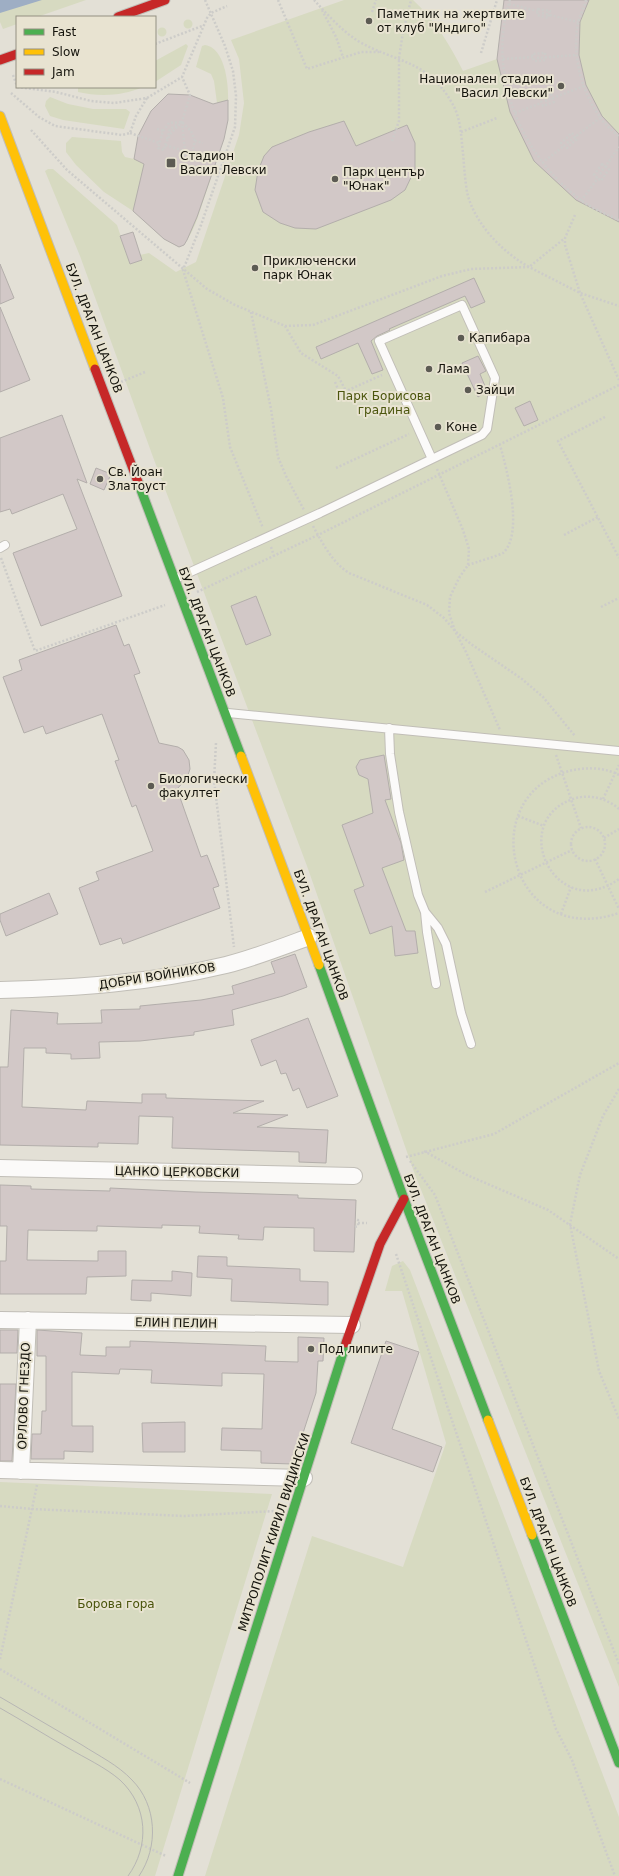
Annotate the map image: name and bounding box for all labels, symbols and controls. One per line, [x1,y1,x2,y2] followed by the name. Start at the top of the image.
[377,7,525,35] place label: Паметник на жертвите от клуб "Индиго"
[16,16,156,88] legend
[364,16,374,26] marker: Паметник на жертвите от клуб "Индиго"
[52,25,76,39] text: Fast
[52,45,80,59] text: Slow
[51,65,75,79] text: Jam
[419,72,553,100] place label: Национален стадион "Васил Левски"
[556,81,566,91] marker: Национален стадион "Васил Левски"
[180,149,267,177] place label: Стадион Васил Левски
[165,157,177,169] marker: Стадион Васил Левски
[343,165,425,193] place label: Парк център "Юнак"
[330,174,340,184] marker: Парк център "Юнак"
[263,254,356,282] place label: Приключенски парк Юнак
[63,261,125,395] street label: БУЛ. ДРАГАН ЦАНКОВ
[250,263,260,273] marker: Приключенски парк Юнак
[469,331,530,345] place label: Капибара
[456,333,466,343] marker: Капибара
[437,362,470,376] place label: Лама
[424,364,434,374] marker: Лама
[476,383,515,397] place label: Зайци
[463,385,473,395] marker: Зайци
[337,389,431,417] park label: Парк Борисова градина
[446,420,477,434] place label: Коне
[433,422,443,432] marker: Коне
[108,464,166,493] place label: Св. Йоан Златоуст
[95,474,105,484] marker: Св. Йоан Златоуст
[176,565,238,699] street label: БУЛ. ДРАГАН ЦАНКОВ
[159,772,248,800] place label: Биологически факултет
[146,781,156,791] marker: Биологически факултет
[291,868,351,1002] street label: БУЛ. ДРАГАН ЦАНКОВ
[98,959,216,992] street label: ДОБРИ ВОЙНИКОВ
[115,1164,239,1180] street label: ЦАНКО ЦЕРКОВСКИ
[401,1172,463,1306] street label: БУЛ. ДРАГАН ЦАНКОВ
[135,1315,217,1331] street label: ЕЛИН ПЕЛИН
[15,1342,33,1450] street label: ОРЛОВО ГНЕЗДО
[319,1342,393,1356] place label: Под липите
[306,1344,316,1354] marker: Под липите
[235,1431,313,1633] street label: МИТРОПОЛИТ КИРИЛ ВИДИНСКИ
[517,1475,579,1609] street label: БУЛ. ДРАГАН ЦАНКОВ
[77,1597,155,1611] park label: Борова гора

